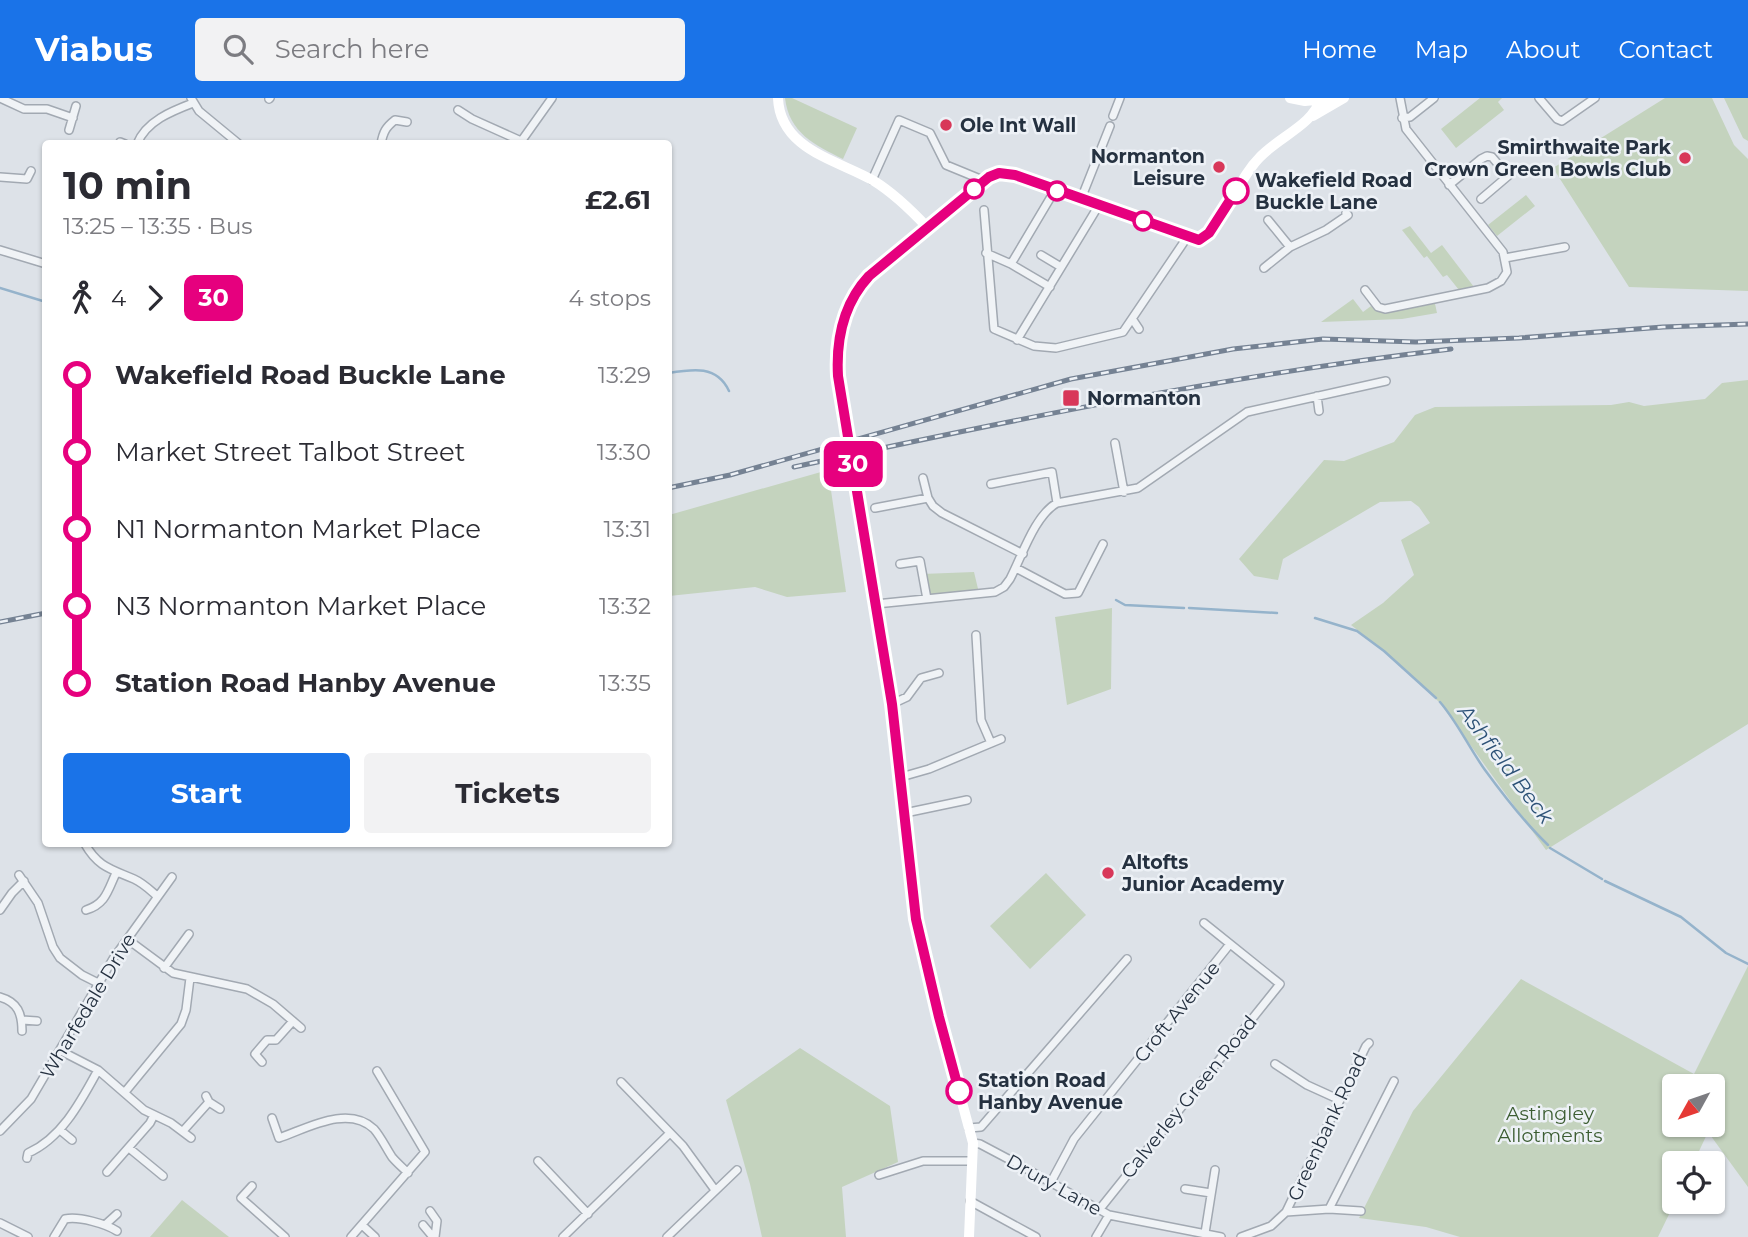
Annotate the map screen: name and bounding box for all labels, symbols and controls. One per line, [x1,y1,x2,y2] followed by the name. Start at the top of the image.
[195,18,685,81] search box
[35,29,153,69] text: Viabus
[219,30,257,68] icon: search
[275,33,429,65] text: Search here
[1302,35,1377,64] text: Home
[1415,35,1468,64] text: Map
[1506,35,1580,64] text: About
[1618,35,1713,64] text: Contact
[960,114,1076,137] place label: Ole Int Wall
[938,117,954,133] marker: Ole Int Wall
[1424,136,1672,181] place label: Smirthwaite Park Crown Green Bowls Club
[1091,145,1205,190] place label: Normanton Leisure
[1677,150,1693,166] marker: Smirthwaite Park Crown Green Bowls Club
[1211,159,1227,175] marker: Normanton Leisure
[63,162,192,209] text: 10 min
[1255,169,1412,214] place label: Wakefield Road Buckle Lane
[1223,178,1249,204] marker: Wakefield Road Buckle Lane
[964,179,984,199] unlabelled marker
[1047,181,1067,201] unlabelled marker
[585,184,651,216] text: £2.61
[1133,211,1153,231] unlabelled marker
[63,212,253,240] text: 13:25 – 13:35 · Bus
[63,279,101,317] icon: walk
[136,279,174,317] icon: forward
[198,283,229,312] text: 30
[111,284,126,312] text: 4
[568,284,651,312] text: 4 stops
[115,359,506,391] text: Wakefield Road Buckle Lane
[598,361,651,389] text: 13:29
[1087,387,1201,410] place label: Normanton
[1061,388,1081,408] marker: Normanton
[115,436,465,468] text: Market Street Talbot Street
[597,438,651,466] text: 13:30
[822,441,884,487] line badge: 30
[838,449,868,478] text: 30
[115,513,481,545] text: N1 Normanton Market Place
[604,515,651,543] text: 13:31
[115,590,486,622] text: N3 Normanton Market Place
[599,592,651,620] text: 13:32
[115,667,496,699] text: Station Road Hanby Avenue
[599,669,651,697] text: 13:35
[1452,698,1560,830] water label: Ashfield Beck
[63,753,350,833] button: Start
[364,753,651,833] button: Tickets
[1121,851,1285,896] place label: Altofts Junior Academy
[1100,865,1116,881] marker: Altofts Junior Academy
[35,929,141,1083] street label: Wharfedale Drive
[1129,957,1225,1067] street label: Croft Avenue
[1116,1011,1262,1183] street label: Calverley Green Road
[1283,1049,1371,1205] street label: Greenbank Road
[978,1069,1123,1114] place label: Station Road Hanby Avenue
[1662,1074,1726,1138] north arrow
[1662,1074,1725,1214] map controls
[946,1078,972,1104] marker: Station Road Hanby Avenue
[1498,1102,1602,1147] park label: Astingley Allotments
[1002,1149,1106,1221] street label: Drury Lane
[1662,1151,1725,1214] button: locate

